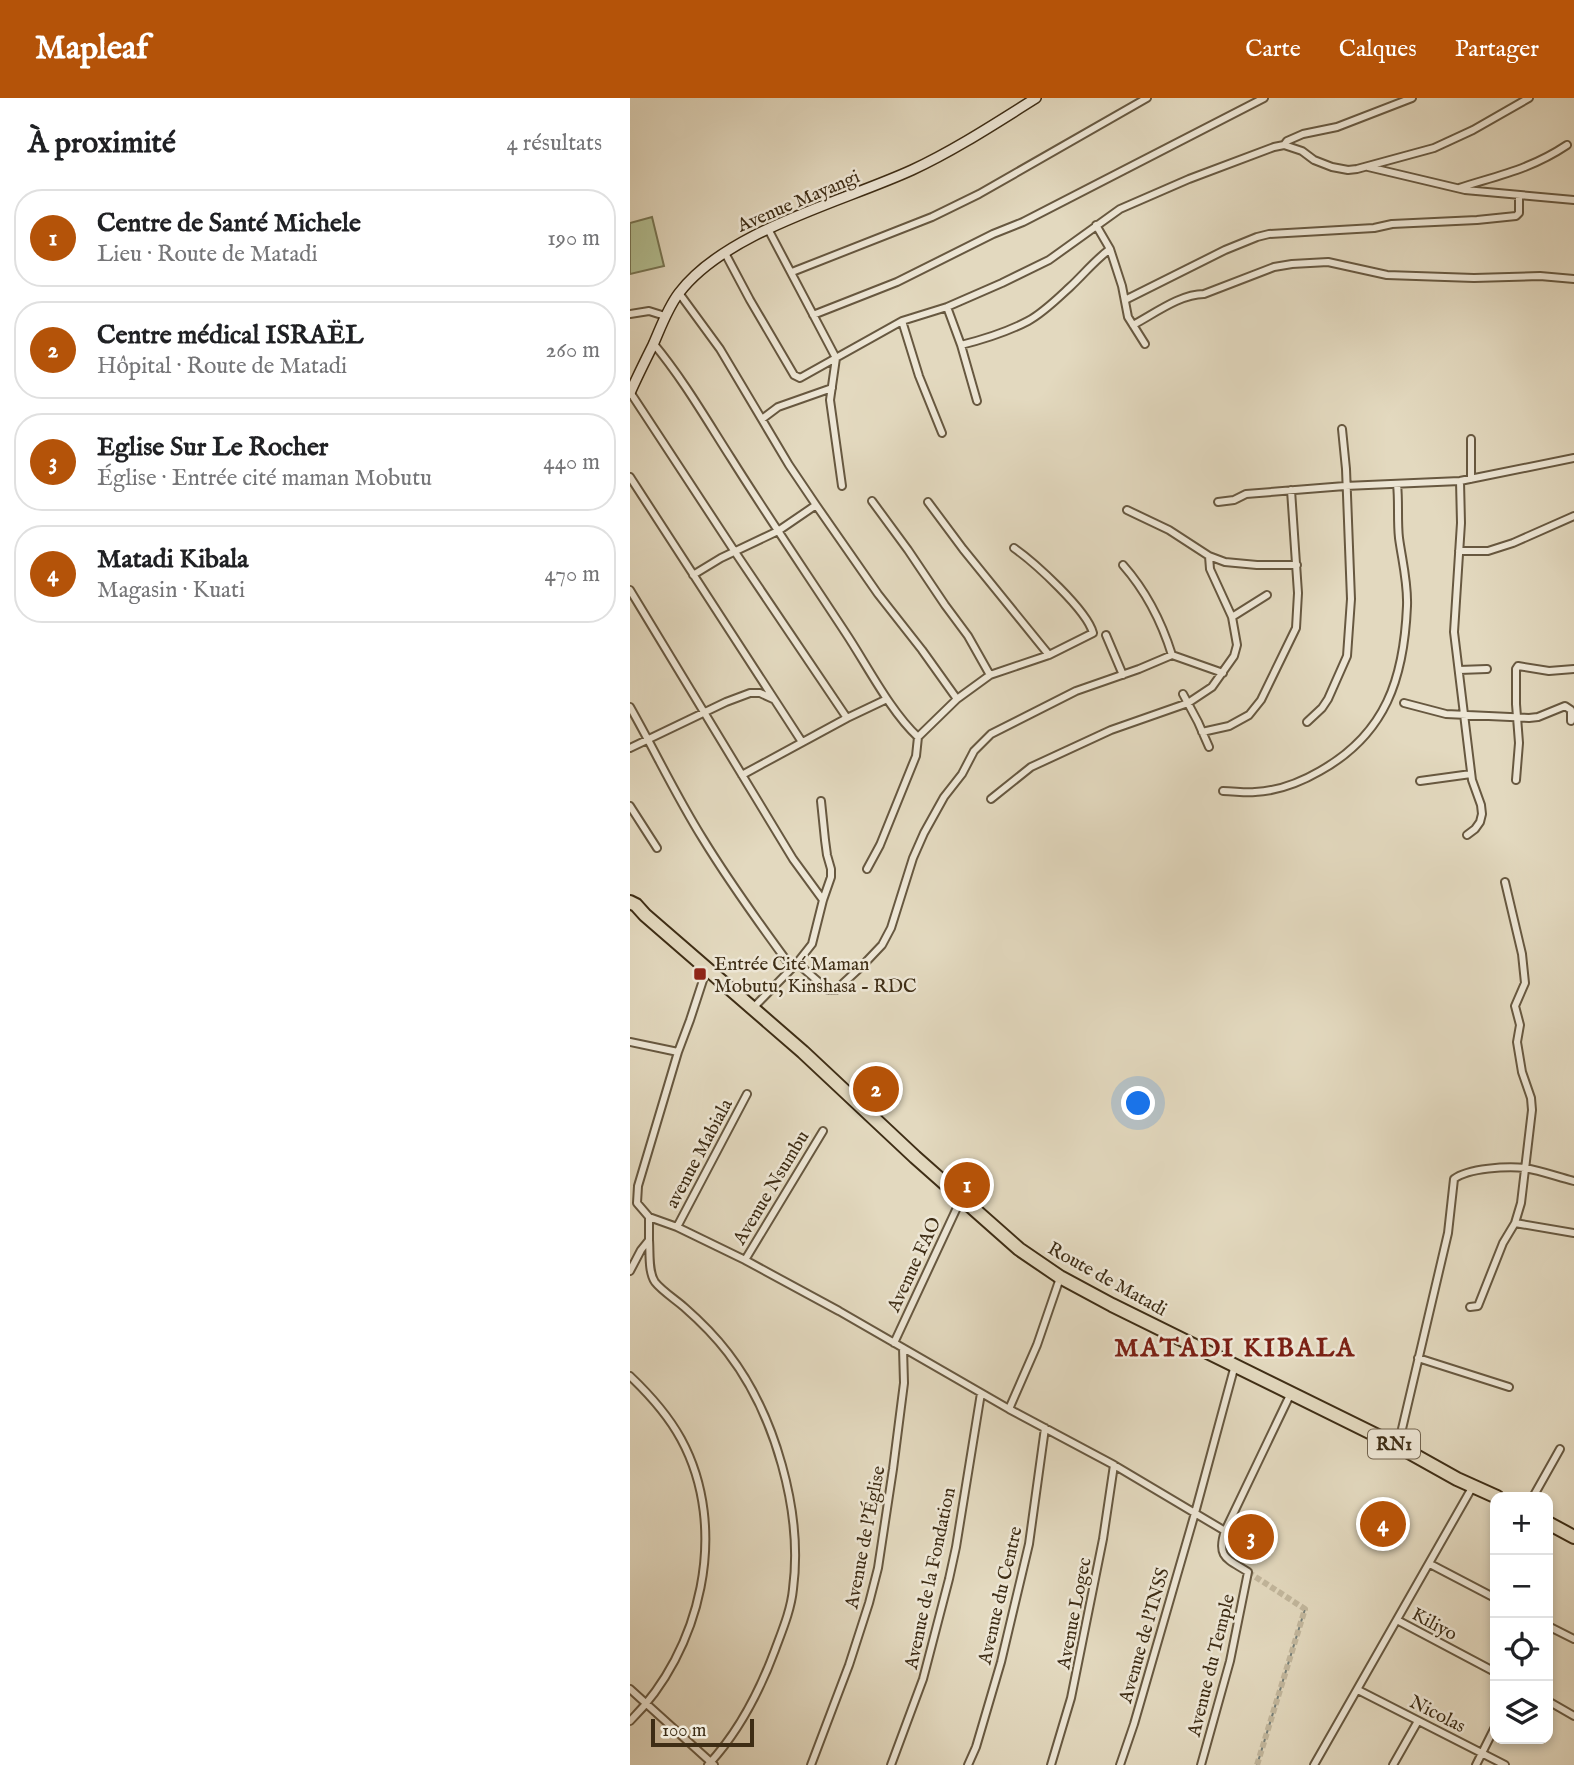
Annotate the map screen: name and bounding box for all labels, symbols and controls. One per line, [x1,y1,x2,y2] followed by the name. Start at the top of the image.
[35,28,148,70] text: Mapleaf
[1245,34,1301,65] text: Carte
[1339,34,1417,65] text: Calques
[1455,34,1539,65] text: Partager
[28,125,176,163] text: À proximité
[507,129,602,158] text: 4 résultats
[733,165,864,239] street label: Avenue Mayangi
[97,207,361,240] text: Centre de Santé Michele
[49,224,57,253] text: 1
[547,224,600,253] text: 190 m
[97,240,318,269] text: Lieu · Route de Matadi
[97,319,363,352] text: Centre médical ISRAËL
[48,336,58,365] text: 2
[545,336,600,365] text: 260 m
[97,352,347,381] text: Hôpital · Route de Matadi
[97,431,328,464] text: Eglise Sur Le Rocher
[49,448,57,477] text: 3
[543,448,600,477] text: 440 m
[97,464,432,493] text: Église · Entrée cité maman Mobutu
[97,543,249,576] text: Matadi Kibala
[47,560,59,589] text: 4
[545,560,600,589] text: 470 m
[97,576,245,605] text: Magasin · Kuati
[714,953,917,999] place label: Entrée Cité Maman Mobutu, Kinshasa - RDC
[692,966,708,982] marker: Entrée Cité Maman Mobutu, Kinshasa - RDC
[853,1063,899,1115] pin: 2
[1121,1086,1155,1120] your location
[661,1094,739,1213] street label: avenue Mabiala
[728,1126,815,1250] street label: Avenue Nsumbu
[944,1159,990,1211] pin: 1
[882,1213,947,1317] street label: Avenue FAO
[1043,1237,1171,1322] street label: Route de Matadi
[1114,1332,1356,1365] district label: MATADI KIBALA
[1368,1429,1420,1458] road number: RN1
[839,1464,892,1612] street label: Avenue de l'Église
[900,1485,962,1672] street label: Avenue de la Fondation
[1490,1492,1553,1744] map controls
[1490,1492,1553,1555] button: +
[1360,1498,1406,1550] pin: 4
[1228,1511,1274,1563] pin: 3
[973,1524,1029,1668] street label: Avenue du Centre
[1052,1555,1098,1672] street label: Avenue Logec
[1490,1555,1553,1618] button: −
[1114,1565,1176,1707] street label: Avenue de l'INSS
[1182,1591,1241,1740] street label: Avenue du Temple
[1407,1603,1461,1647] street label: Kiliyo
[1490,1618,1553,1681] button: locate
[1490,1681,1553,1744] button: layers
[1405,1691,1469,1739] street label: Nicolas
[651,1716,754,1748] scale bar
[662,1719,706,1743] text: 100 m

